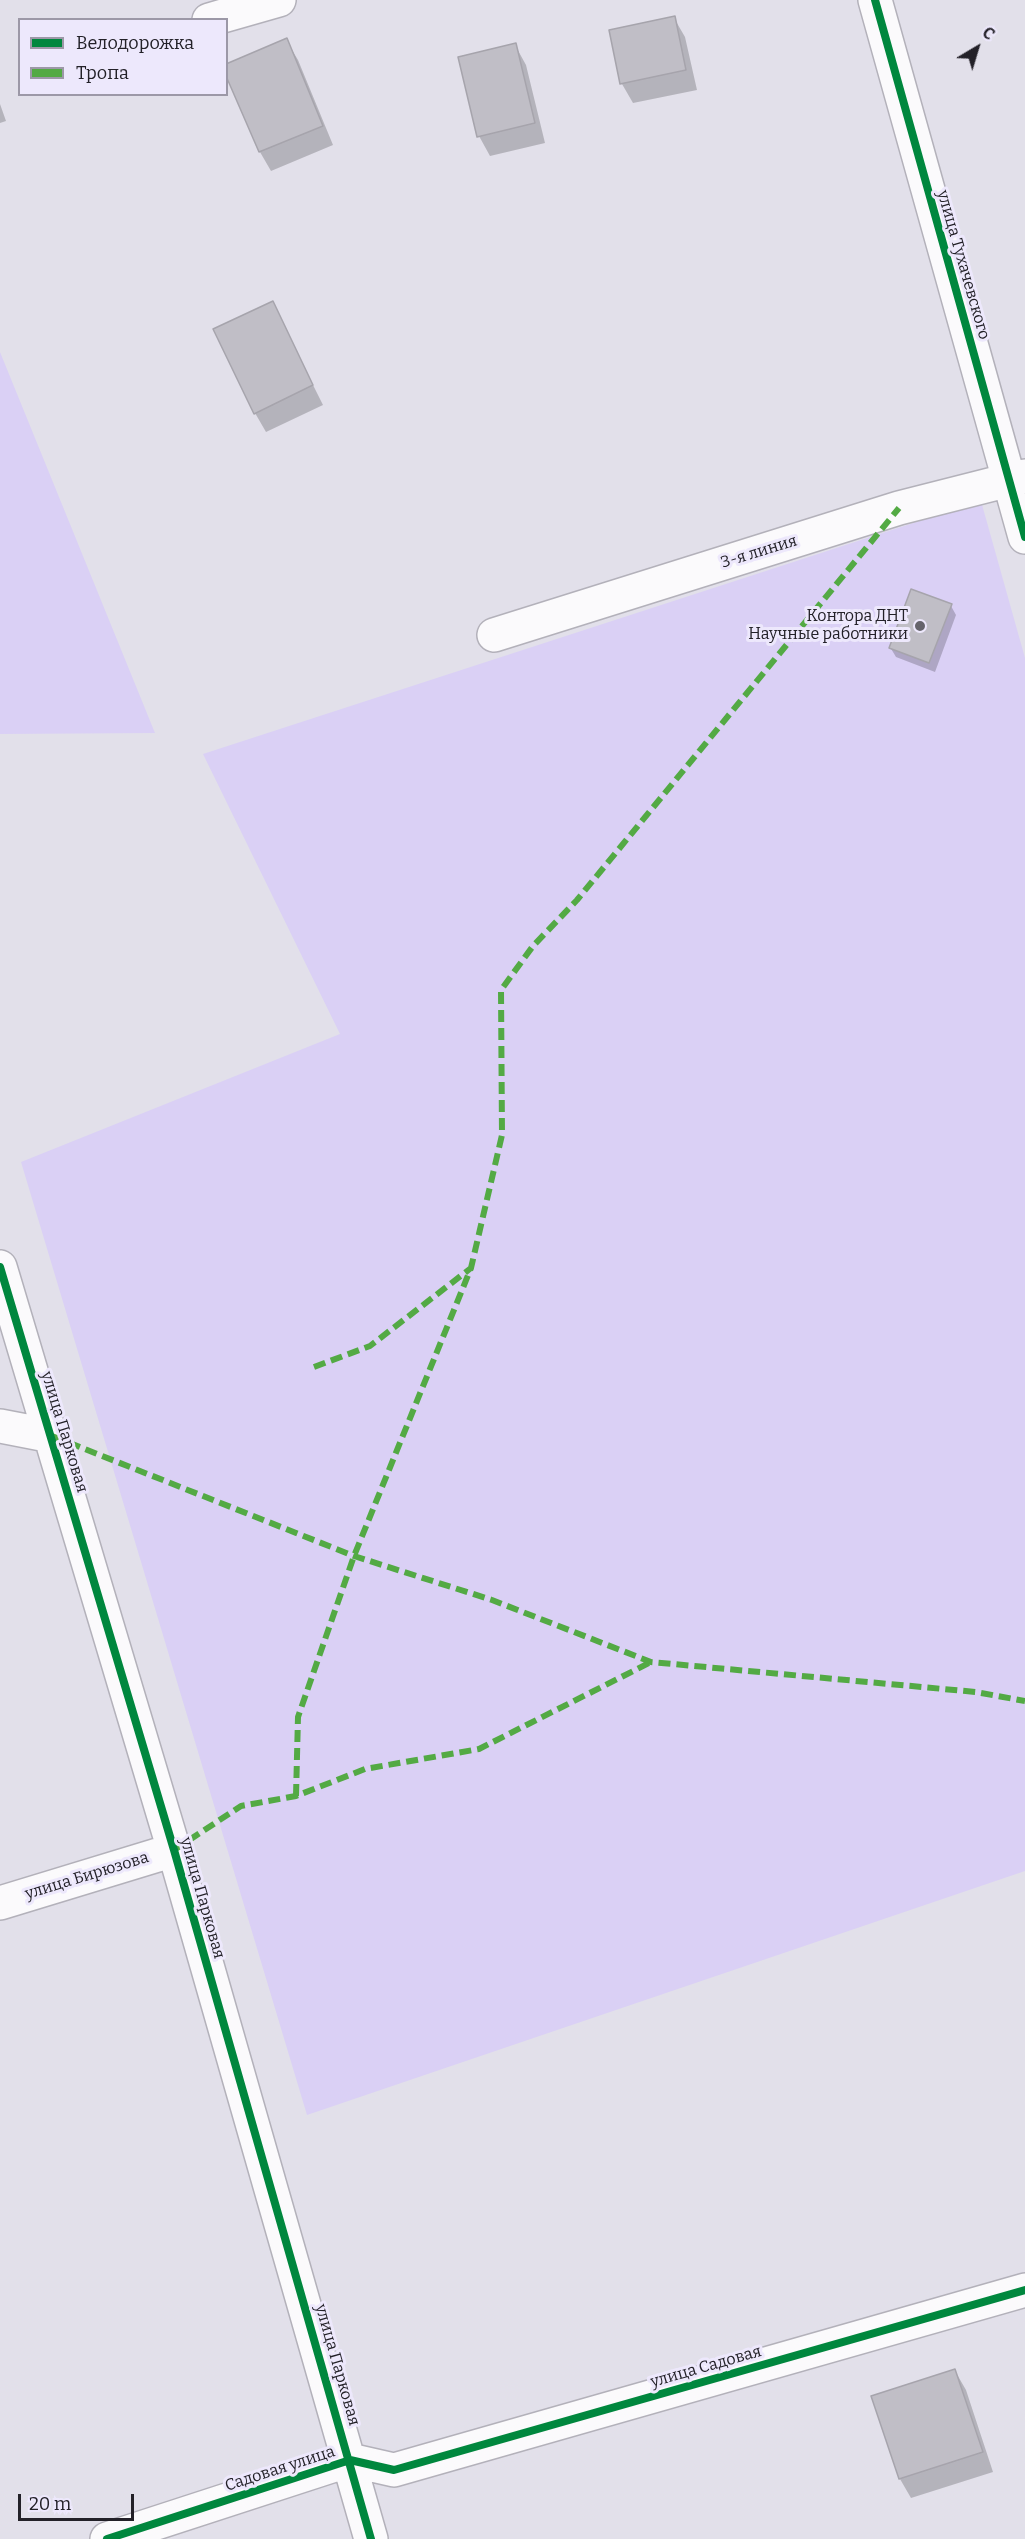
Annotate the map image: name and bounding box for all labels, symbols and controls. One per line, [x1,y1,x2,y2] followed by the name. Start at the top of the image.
[18,18,228,96] legend
[947,18,1007,78] north arrow
[979,23,998,44] text: С
[76,32,194,54] text: Велодорожка
[76,62,129,84] text: Тропа
[933,188,993,342] street label: улица Тухачевского
[719,531,799,573] street label: 3-я линия
[748,607,908,645] place label: Контора ДНТ Научные работники
[913,619,927,633] marker: Контора ДНТ Научные работники
[36,1369,92,1495] street label: улица Парковая
[175,1835,229,1961] street label: улица Парковая
[23,1848,151,1904] street label: улица Бирюзова
[310,2302,364,2428] street label: улица Парковая
[648,2342,764,2392] street label: улица Садовая
[223,2442,337,2496] street label: Садовая улица
[21,2482,136,2520] scale bar
[29,2493,71,2515] text: 20 m

